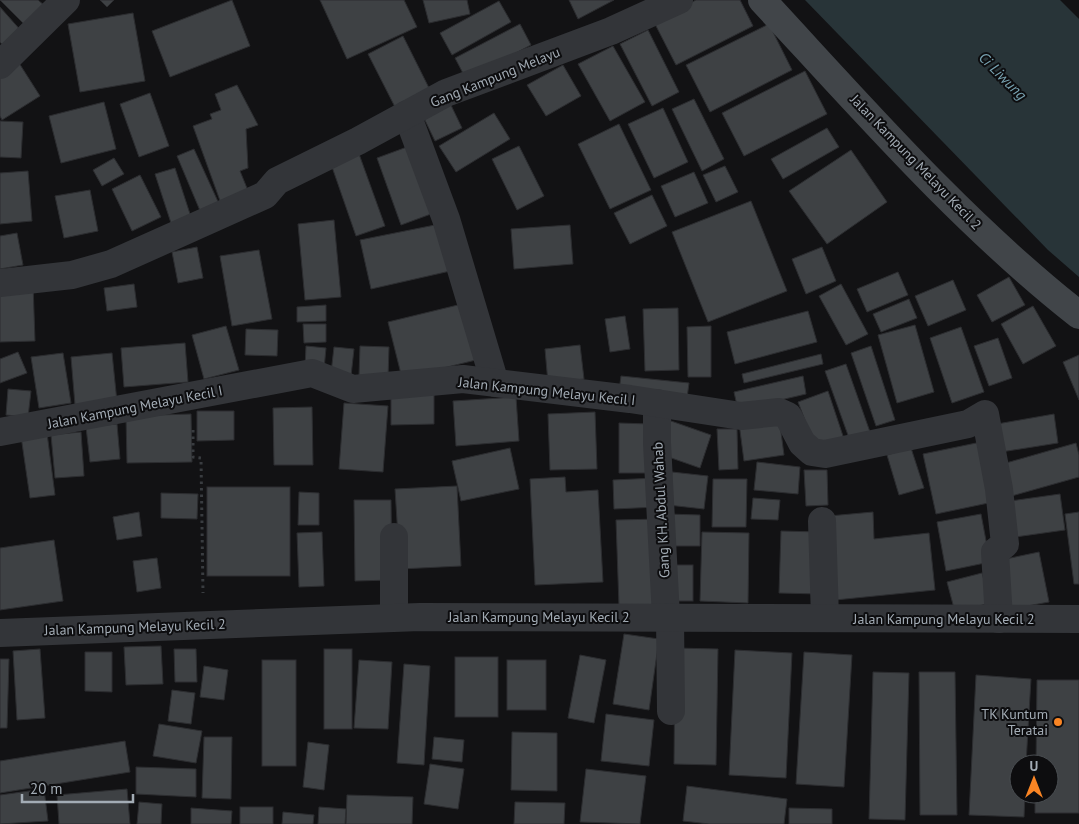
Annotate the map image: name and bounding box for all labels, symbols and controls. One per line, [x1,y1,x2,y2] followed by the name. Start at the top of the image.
[428,43,562,111] street label: Gang Kampung Melayu
[975,48,1031,104] water label: Ci Liwung
[846,90,985,233] street label: Jalan Kampung Melayu Kecil 2
[457,373,636,409] street label: Jalan Kampung Melayu Kecil I
[45,381,224,433] street label: Jalan Kampung Melayu Kecil I
[648,442,674,578] street label: Gang KH. Abdul Wahab
[447,608,630,626] street label: Jalan Kampung Melayu Kecil 2
[852,610,1035,628] street label: Jalan Kampung Melayu Kecil 2
[43,615,226,639] street label: Jalan Kampung Melayu Kecil 2
[981,705,1048,739] place label: TK Kuntum Teratai
[1052,716,1064,728] marker: TK Kuntum Teratai
[1009,754,1059,804] north arrow
[1030,757,1038,775] text: U
[22,772,134,804] scale bar
[30,779,63,798] text: 20 m

